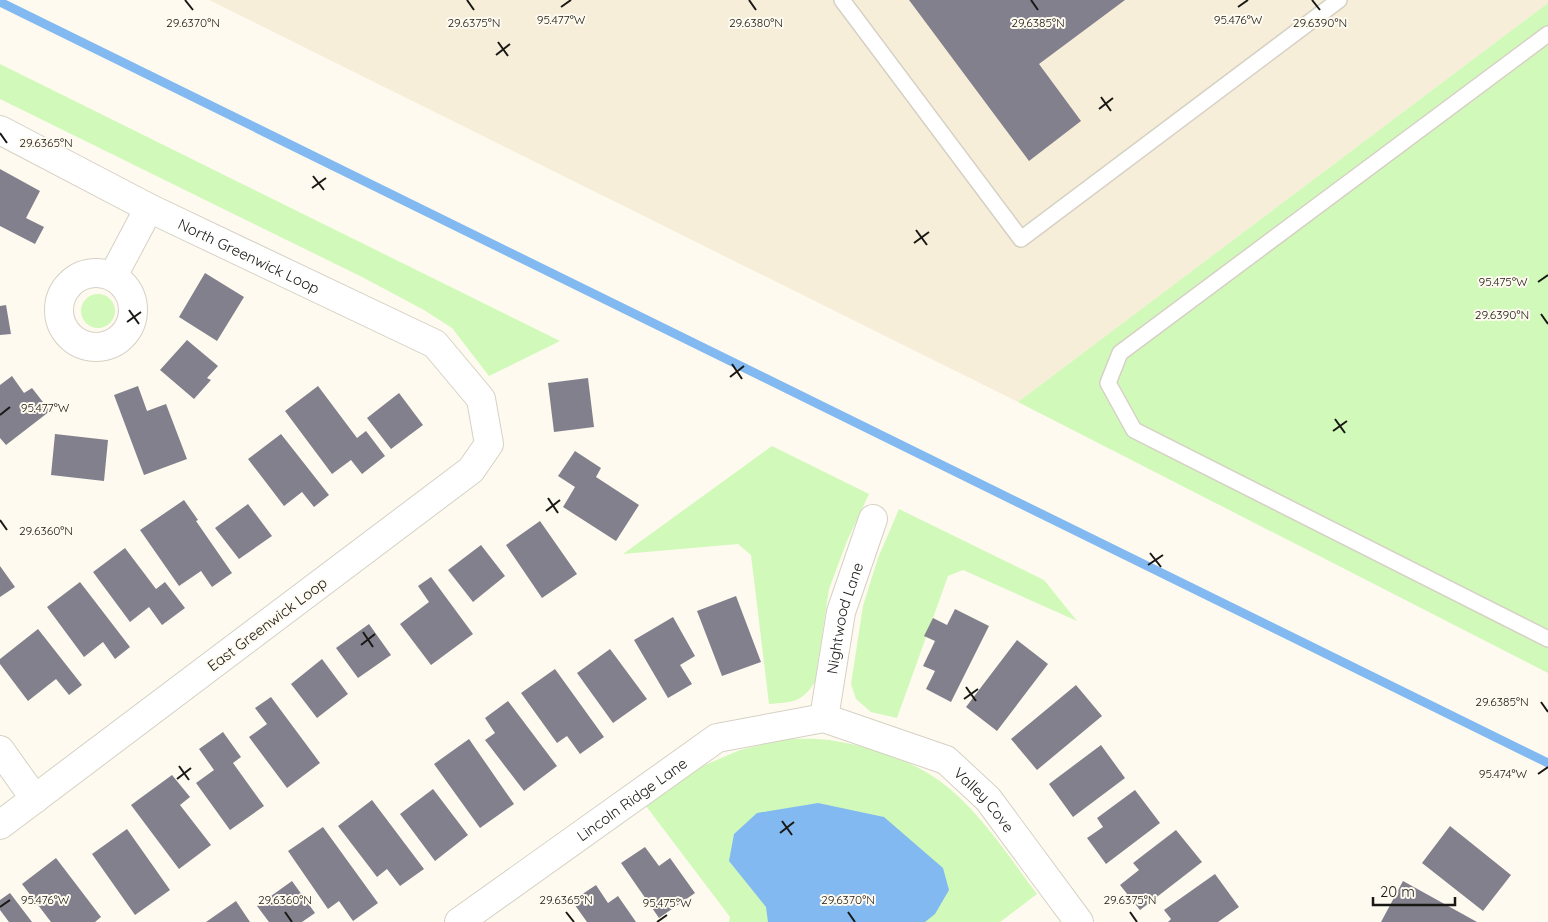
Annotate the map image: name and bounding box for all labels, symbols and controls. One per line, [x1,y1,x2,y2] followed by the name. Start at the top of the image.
[537,12,586,27] text: 95.477°W
[1214,12,1263,27] text: 95.476°W
[166,15,220,30] text: 29.6370°N
[447,15,501,30] text: 29.6375°N
[729,15,783,30] text: 29.6380°N
[1011,15,1065,30] text: 29.6385°N
[1293,15,1347,30] text: 29.6390°N
[19,135,73,150] text: 29.6365°N
[175,214,323,297] street label: North Greenwick Loop
[1479,274,1528,289] text: 95.475°W
[1475,307,1529,322] text: 29.6390°N
[21,400,70,415] text: 95.477°W
[19,523,73,538] text: 29.6360°N
[822,560,867,675] street label: Nightwood Lane
[203,573,331,675] street label: East Greenwick Loop
[1475,694,1529,709] text: 29.6385°N
[573,753,691,845] street label: Lincoln Ridge Lane
[950,763,1019,836] street label: Valley Cove
[1479,766,1528,781] text: 95.474°W
[1373,874,1456,906] scale bar
[1380,882,1415,901] text: 20 m
[21,892,70,907] text: 95.476°W
[258,892,312,907] text: 29.6360°N
[539,892,593,907] text: 29.6365°N
[821,892,875,907] text: 29.6370°N
[1103,892,1157,907] text: 29.6375°N
[643,895,692,910] text: 95.475°W

